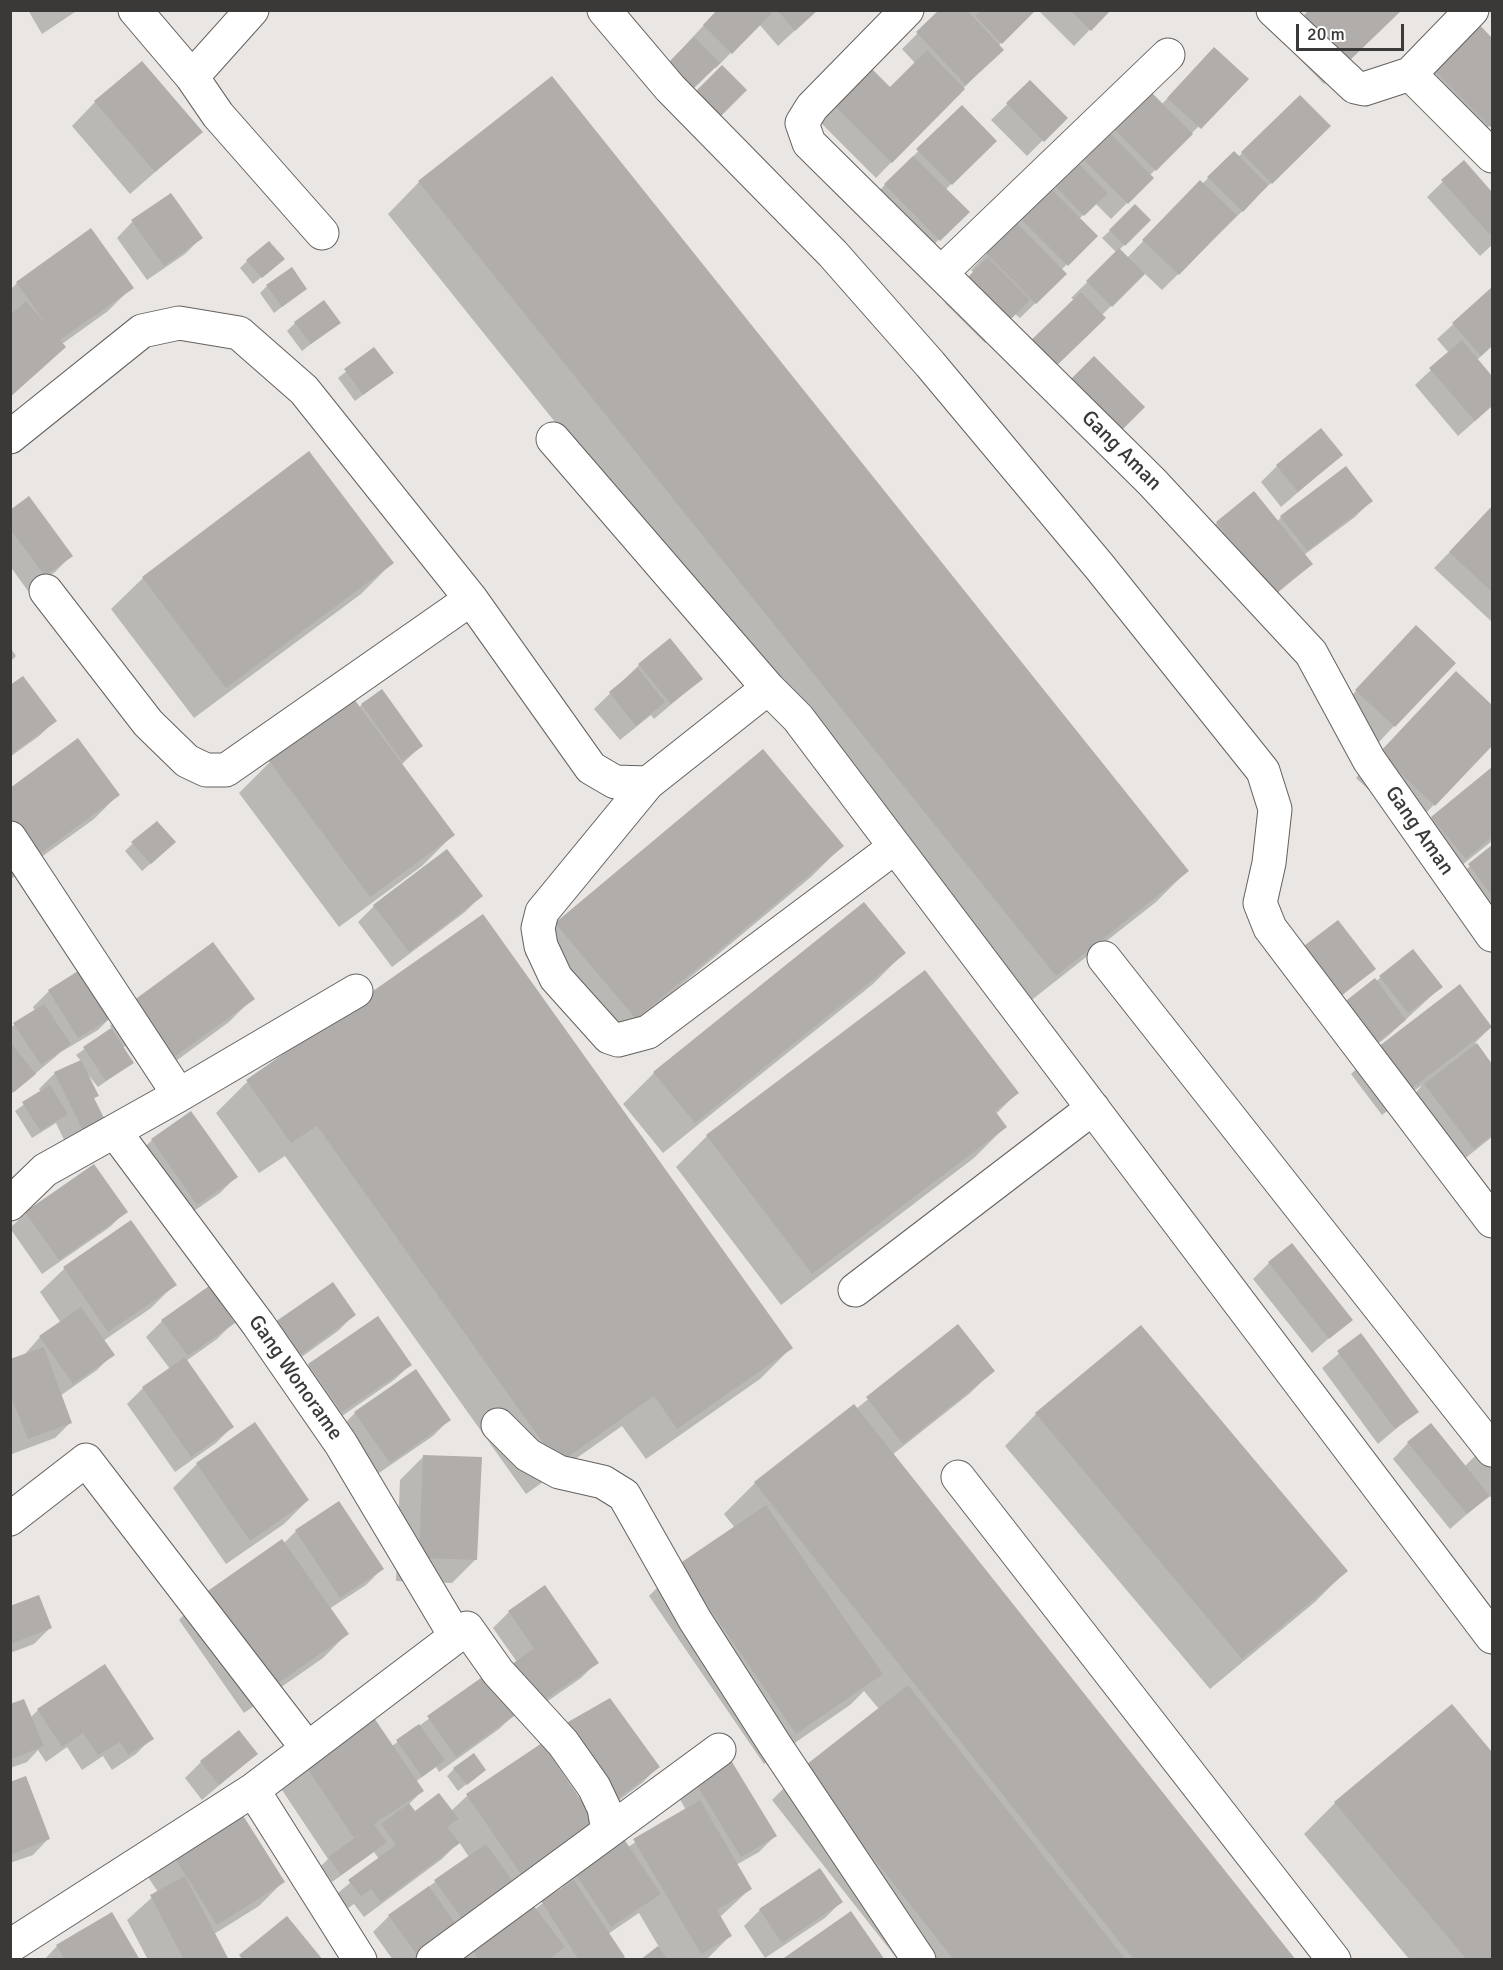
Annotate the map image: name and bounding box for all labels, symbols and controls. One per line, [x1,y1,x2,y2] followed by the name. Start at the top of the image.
[1299,12,1407,50] scale bar
[1307,23,1345,45] text: 20 m
[1076,406,1166,496] street label: Gang Aman
[1379,782,1459,880] street label: Gang Aman
[242,1311,348,1445] street label: Gang Wonorame

